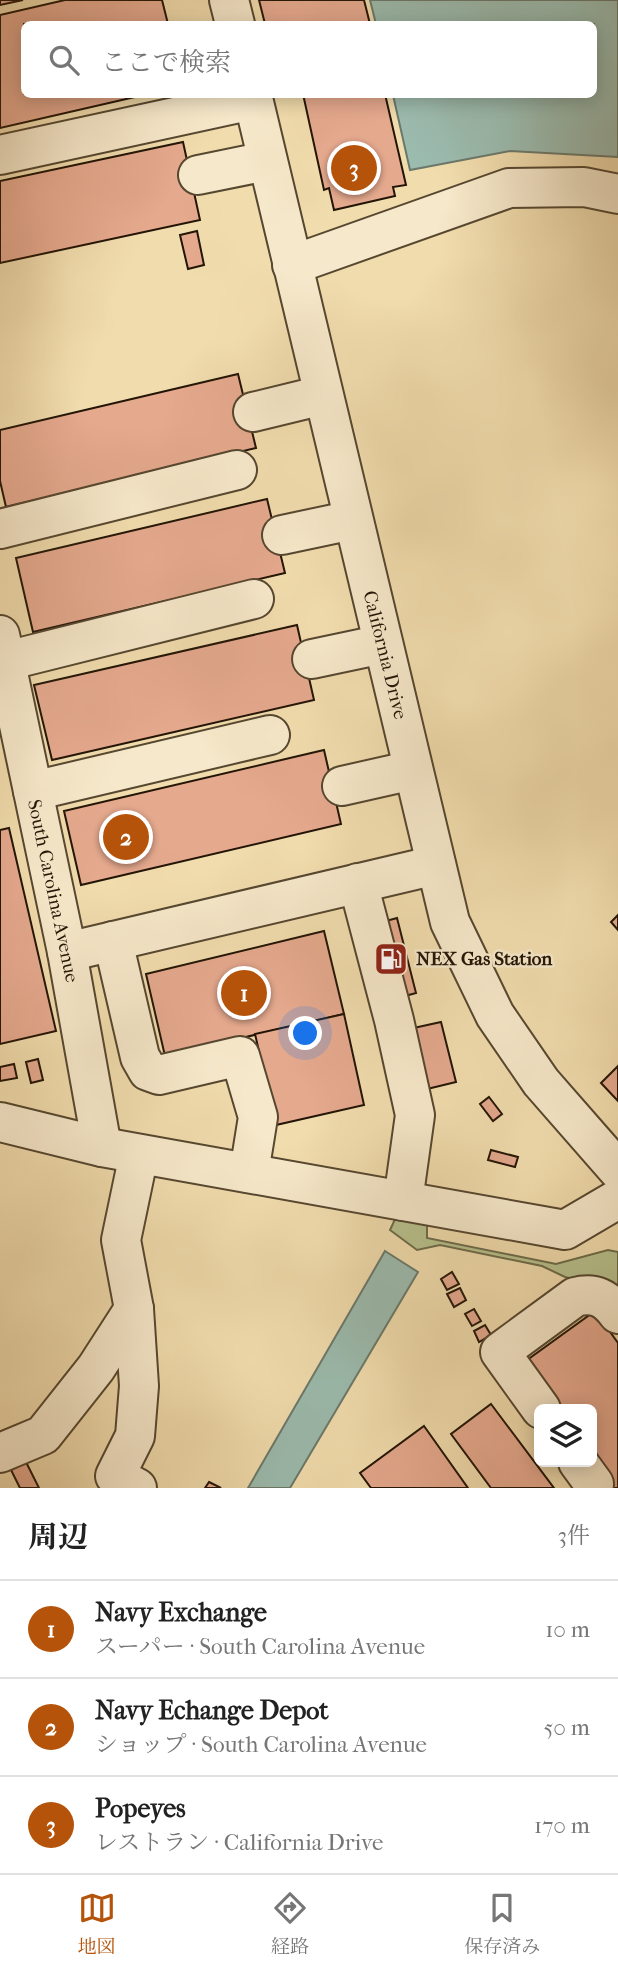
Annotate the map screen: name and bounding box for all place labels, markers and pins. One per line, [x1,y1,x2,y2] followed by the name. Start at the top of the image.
[331,142,377,194] pin: 3
[103,811,149,863] pin: 2
[372,940,410,978] fuel station icon: NEX Gas Station
[416,948,553,970] place label: NEX Gas Station
[221,967,267,1019] pin: 1

